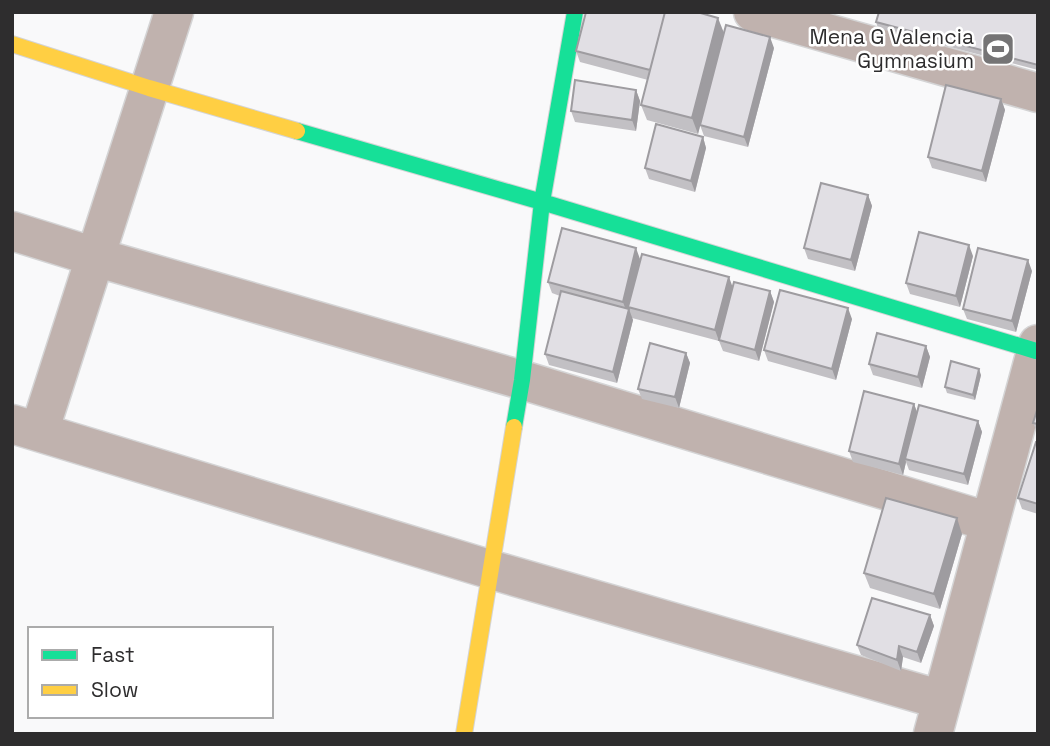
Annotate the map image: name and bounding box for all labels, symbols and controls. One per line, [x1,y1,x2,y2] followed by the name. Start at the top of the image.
[810,23,974,74] place label: Mena G Valencia Gymnasium
[979,30,1017,68] sports icon: Mena G Valencia Gymnasium
[28,627,273,718] legend
[91,641,135,668] text: Fast
[91,676,139,703] text: Slow

